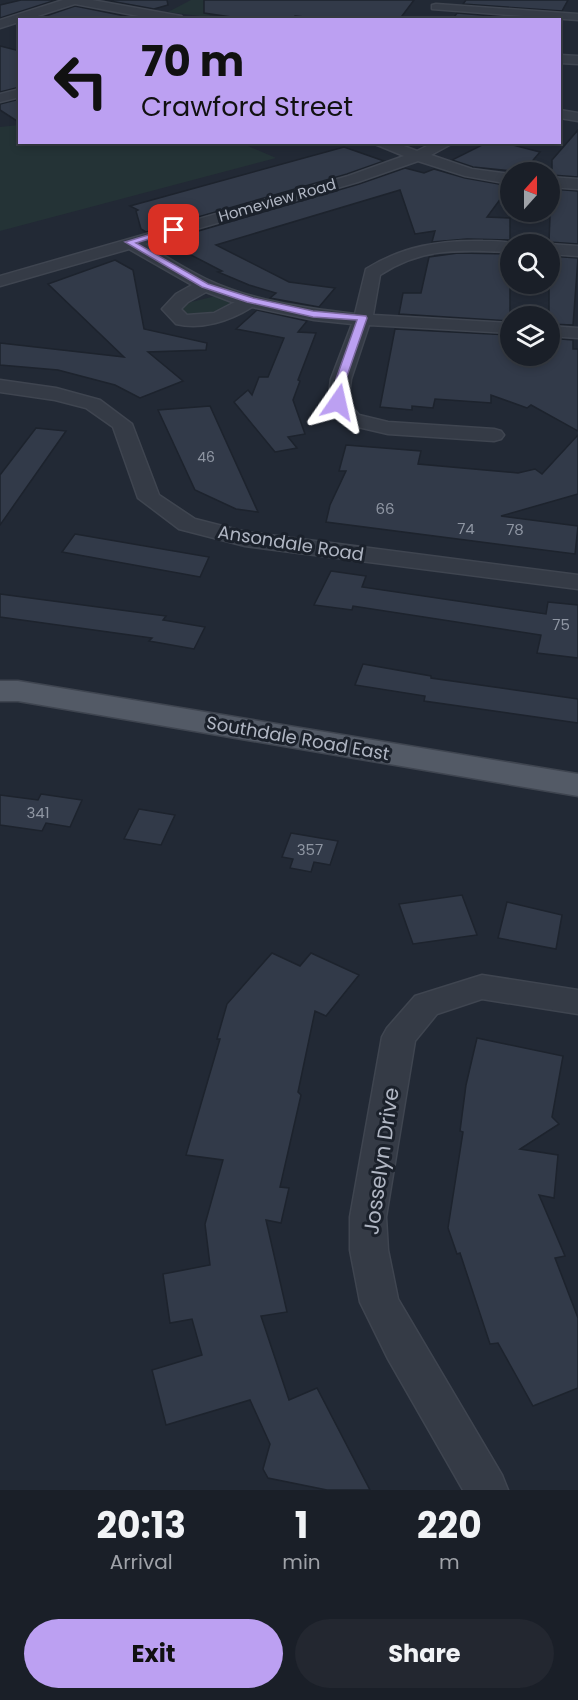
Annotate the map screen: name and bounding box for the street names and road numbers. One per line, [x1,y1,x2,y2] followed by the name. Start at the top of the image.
[216,173,338,227] street label: Homeview Road
[216,519,366,567] street label: Ansondale Road
[205,710,391,766] street label: Southdale Road East
[356,1086,406,1236] street label: Josselyn Drive

